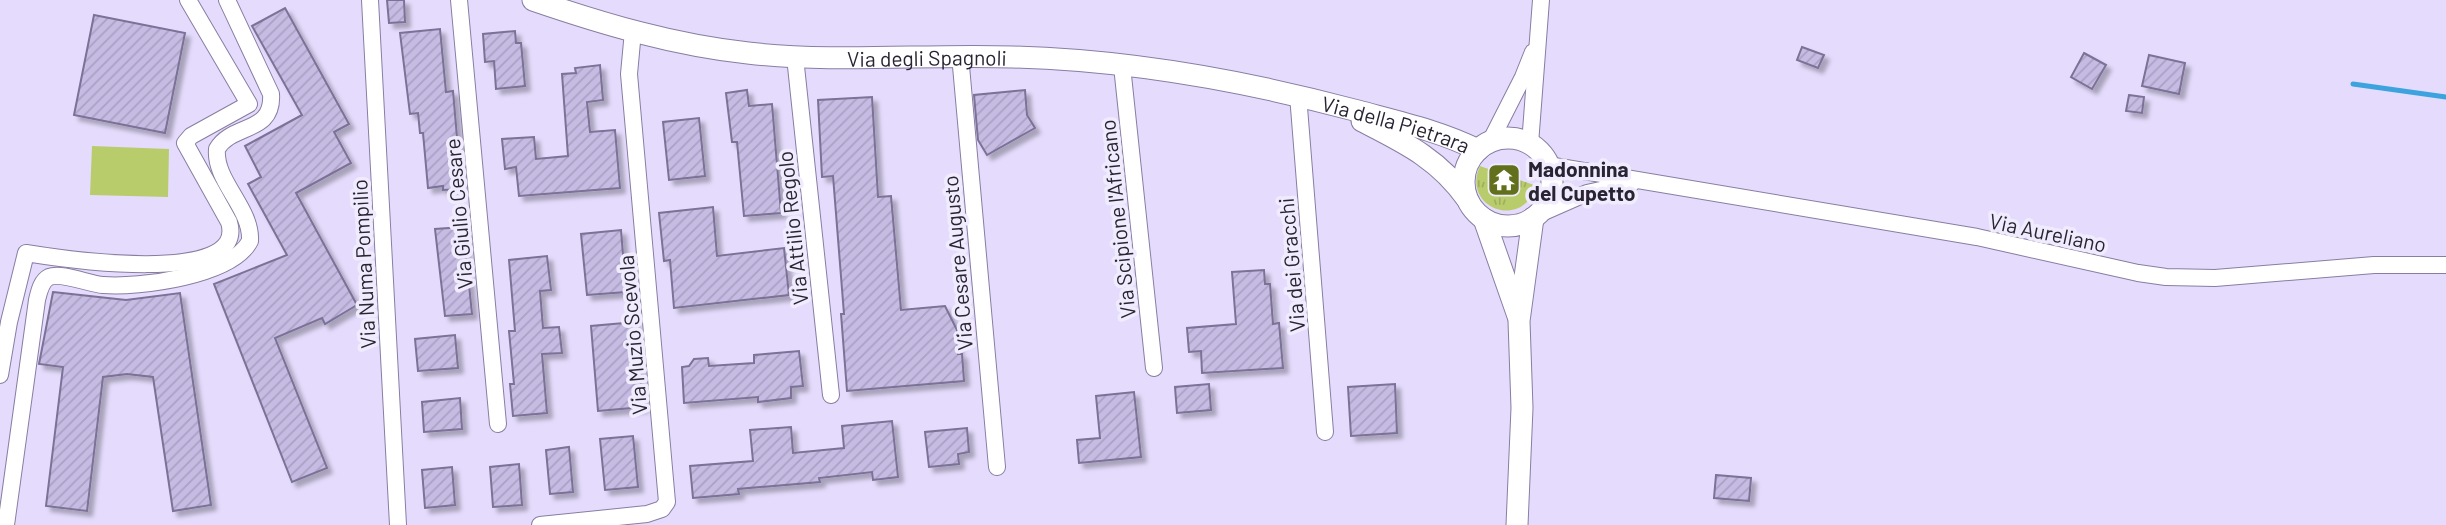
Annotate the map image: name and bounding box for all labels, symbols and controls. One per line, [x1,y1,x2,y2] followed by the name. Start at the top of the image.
[847,44,1007,70] street label: Via degli Spagnoli
[1320,90,1474,157] street label: Via della Pietrara
[1094,118,1140,320] street label: Via Scipione l'Africano
[439,138,477,290] street label: Via Giulio Cesare
[771,150,813,306] street label: Via Attilio Regolo
[1528,156,1635,205] place label: Madonnina del Cupetto
[1485,161,1523,199] temple icon: Madonnina del Cupetto
[937,174,977,352] street label: Via Cesare Augusto
[346,179,380,349] street label: Via Numa Pompilio
[1273,197,1309,333] street label: Via dei Gracchi
[1987,207,2109,257] street label: Via Aureliano
[613,254,651,416] street label: Via Muzio Scevola

